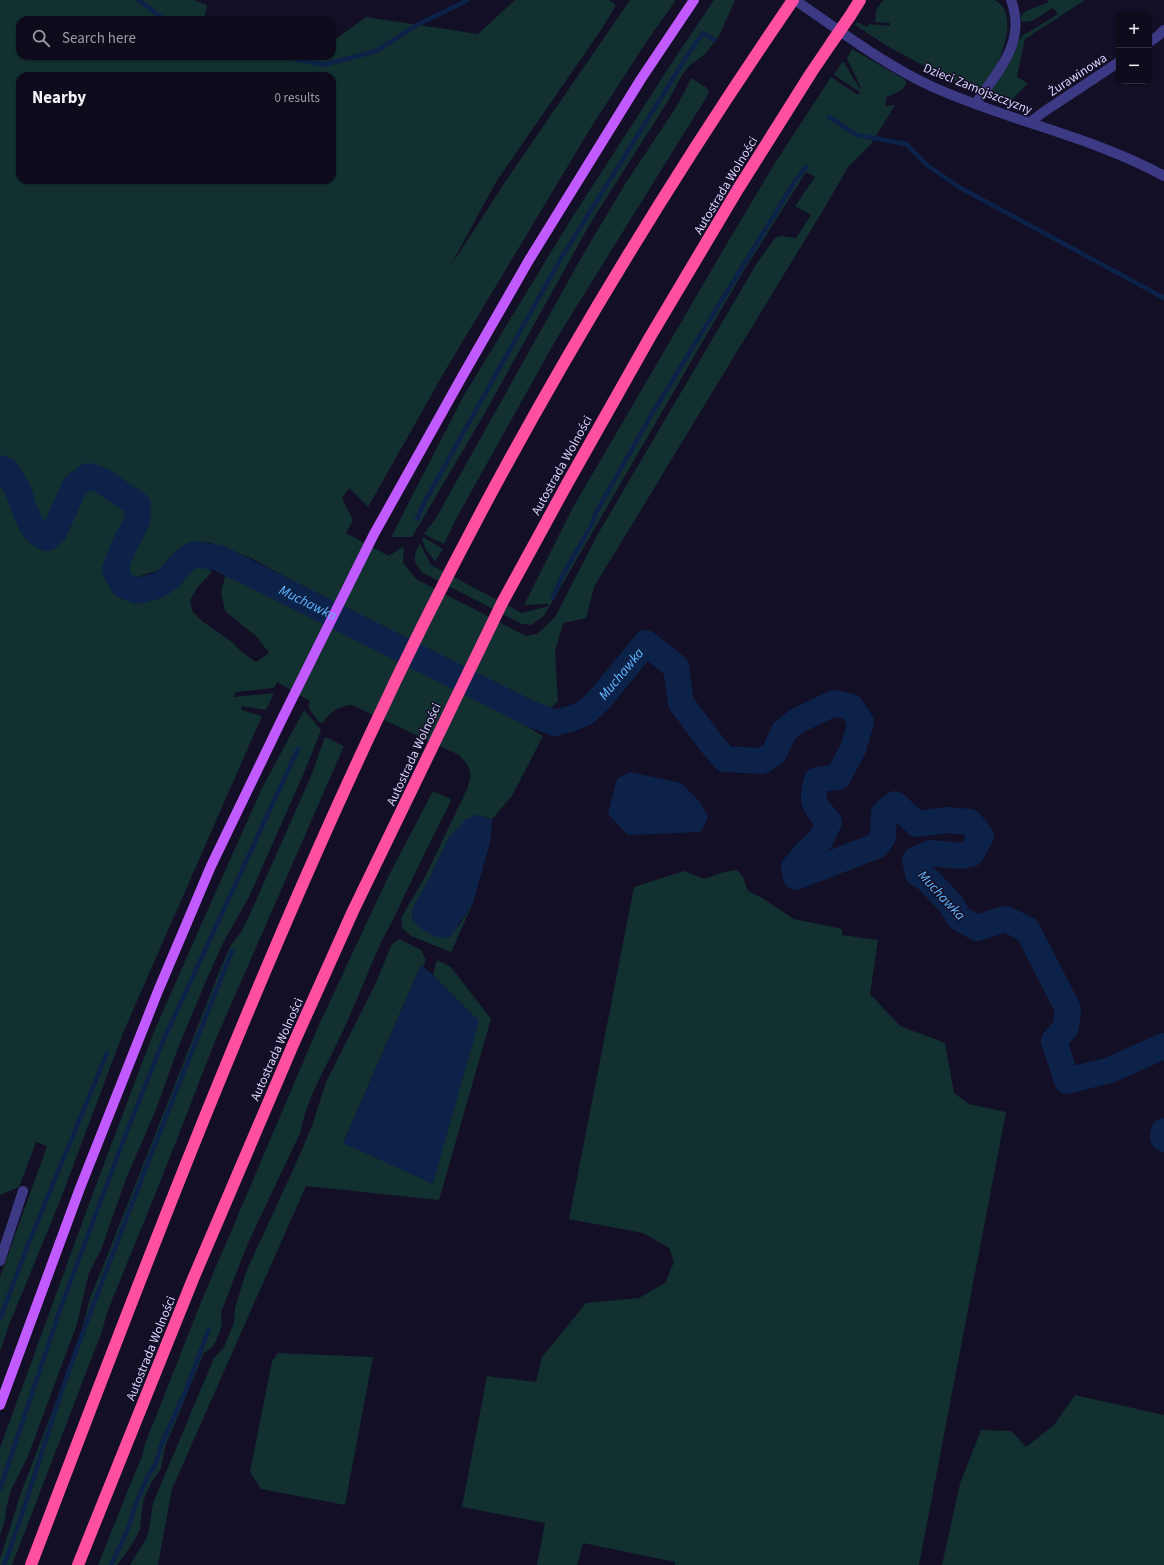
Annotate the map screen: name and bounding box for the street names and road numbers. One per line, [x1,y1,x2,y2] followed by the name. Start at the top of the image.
[1045,49,1111,101] street label: Żurawinowa
[921,59,1035,119] street label: Dzieci Zamojszczyzny
[689,133,762,238] street label: Autostrada Wolności
[527,412,597,519] street label: Autostrada Wolności
[382,700,446,809] street label: Autostrada Wolności
[246,995,308,1104] street label: Autostrada Wolności
[122,1293,180,1403] street label: Autostrada Wolności

